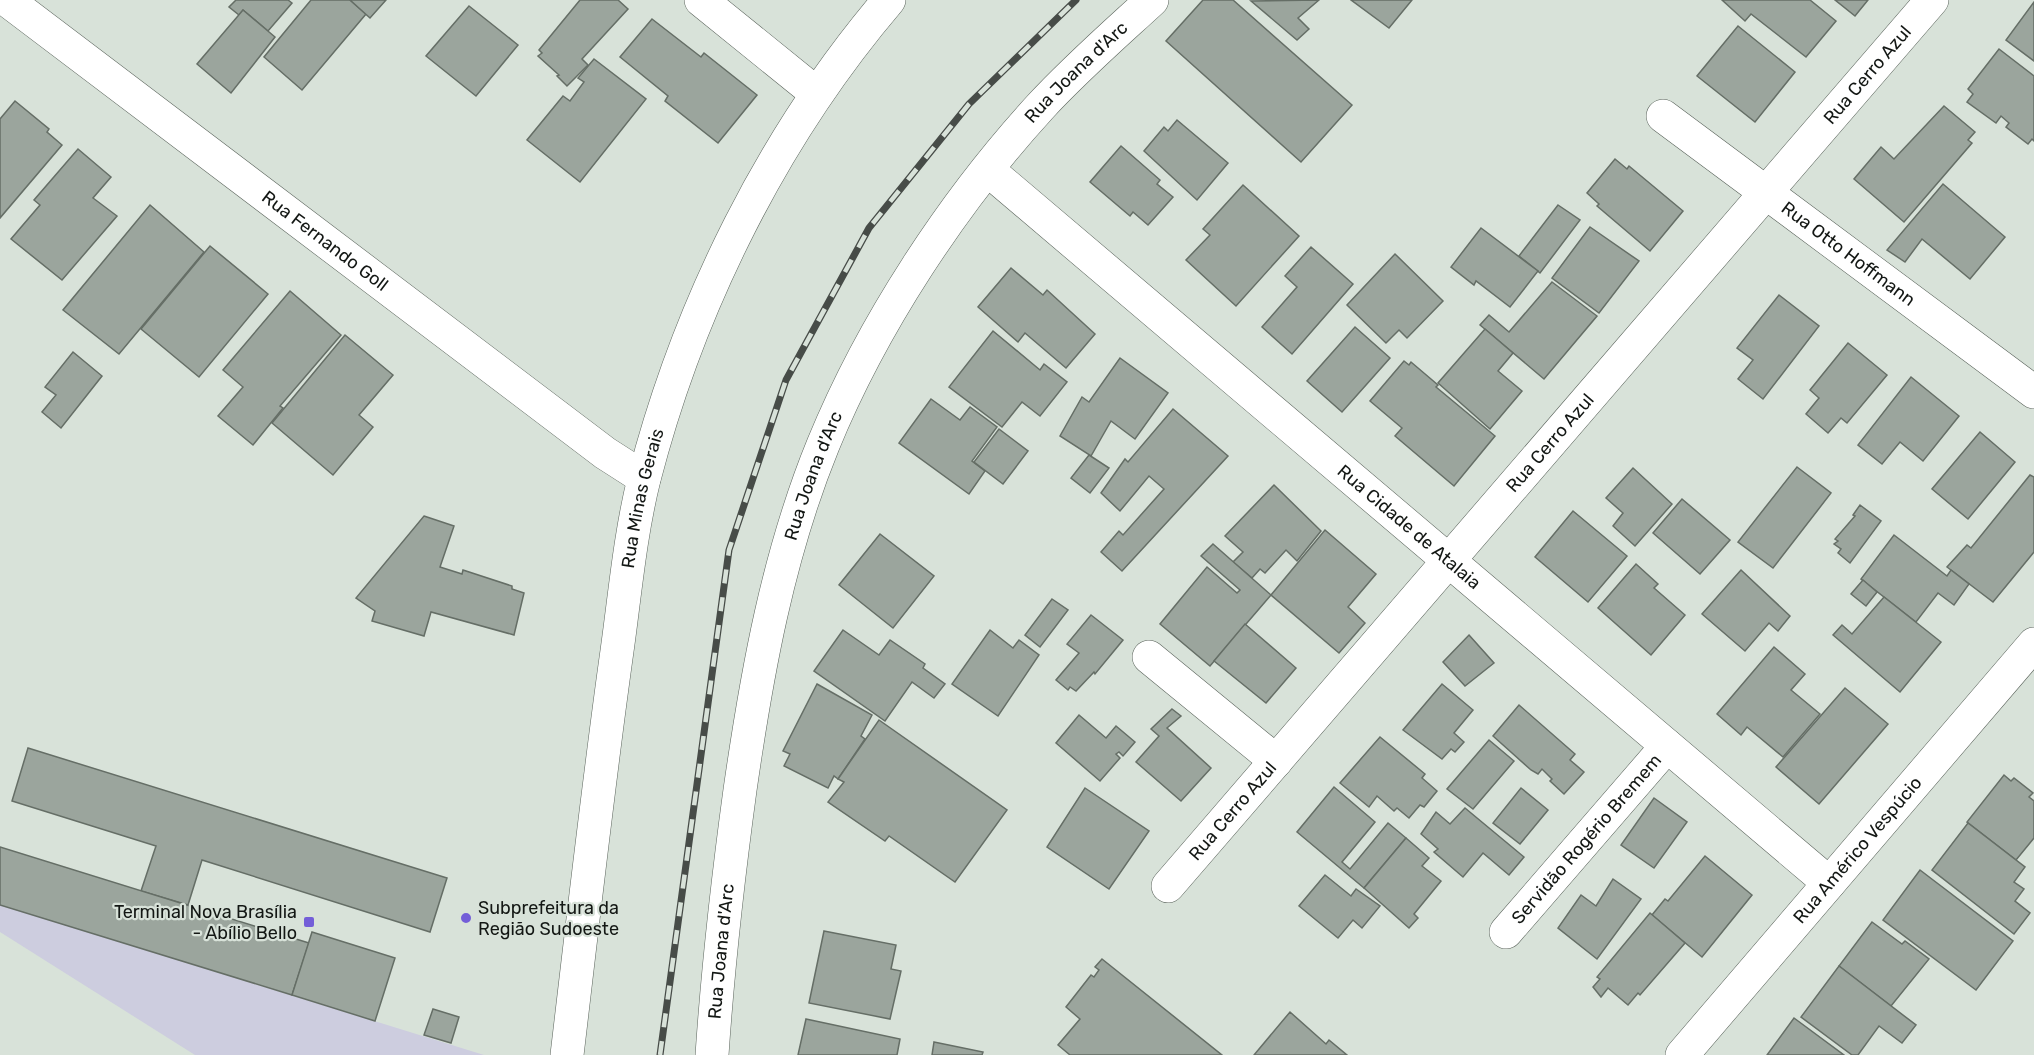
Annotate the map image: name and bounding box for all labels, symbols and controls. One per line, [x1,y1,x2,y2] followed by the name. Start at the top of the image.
[1020,17,1132,128] street label: Rua Joana d'Arc
[1819,21,1916,129] street label: Rua Cerro Azul
[257,186,393,296] street label: Rua Fernando Goll
[1777,197,1920,311] street label: Rua Otto Hoffmann
[1501,389,1599,497] street label: Rua Cerro Azul
[780,408,847,543] street label: Rua Joana d'Arc
[617,426,669,570] street label: Rua Minas Gerais
[1333,460,1485,594] street label: Rua Cidade de Atalaia
[1507,750,1666,928] street label: Servidão Rogério Bremem
[1184,757,1281,865] street label: Rua Cerro Azul
[1789,772,1927,928] street label: Rua Américo Vespúcio
[704,882,739,1020] street label: Rua Joana d'Arc
[478,897,619,940] place label: Subprefeitura da Região Sudoeste
[114,901,297,944] place label: Terminal Nova Brasília - Abílio Bello
[459,911,473,925] marker: Subprefeitura da Região Sudoeste
[302,915,316,929] marker: Terminal Nova Brasília - Abílio Bello

